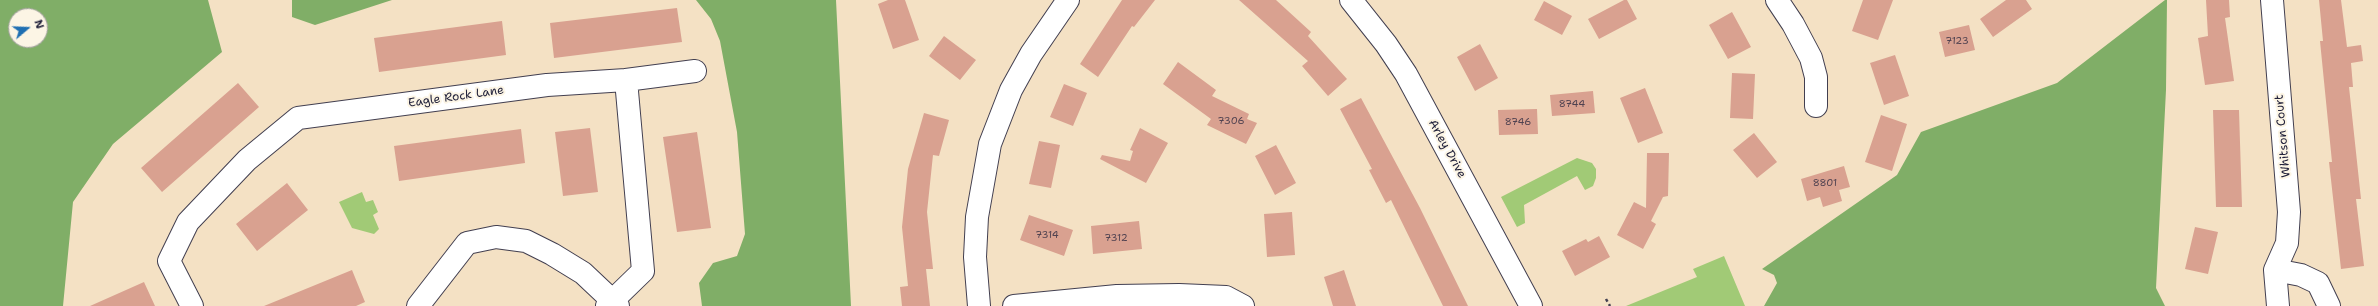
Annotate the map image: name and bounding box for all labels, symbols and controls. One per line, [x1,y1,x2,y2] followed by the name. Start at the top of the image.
[8,8,48,48] north arrow
[30,18,47,31] text: N
[1945,35,1969,47] house number: 7123
[407,83,505,111] street label: Eagle Rock Lane
[2272,94,2294,178] street label: Whitson Court
[1559,98,1585,110] house number: 8744
[1218,115,1244,127] house number: 7306
[1505,116,1531,128] house number: 8746
[1425,117,1469,181] street label: Arley Drive
[1813,177,1837,189] house number: 8801
[1035,229,1059,241] house number: 7314
[1104,232,1128,244] house number: 7312

